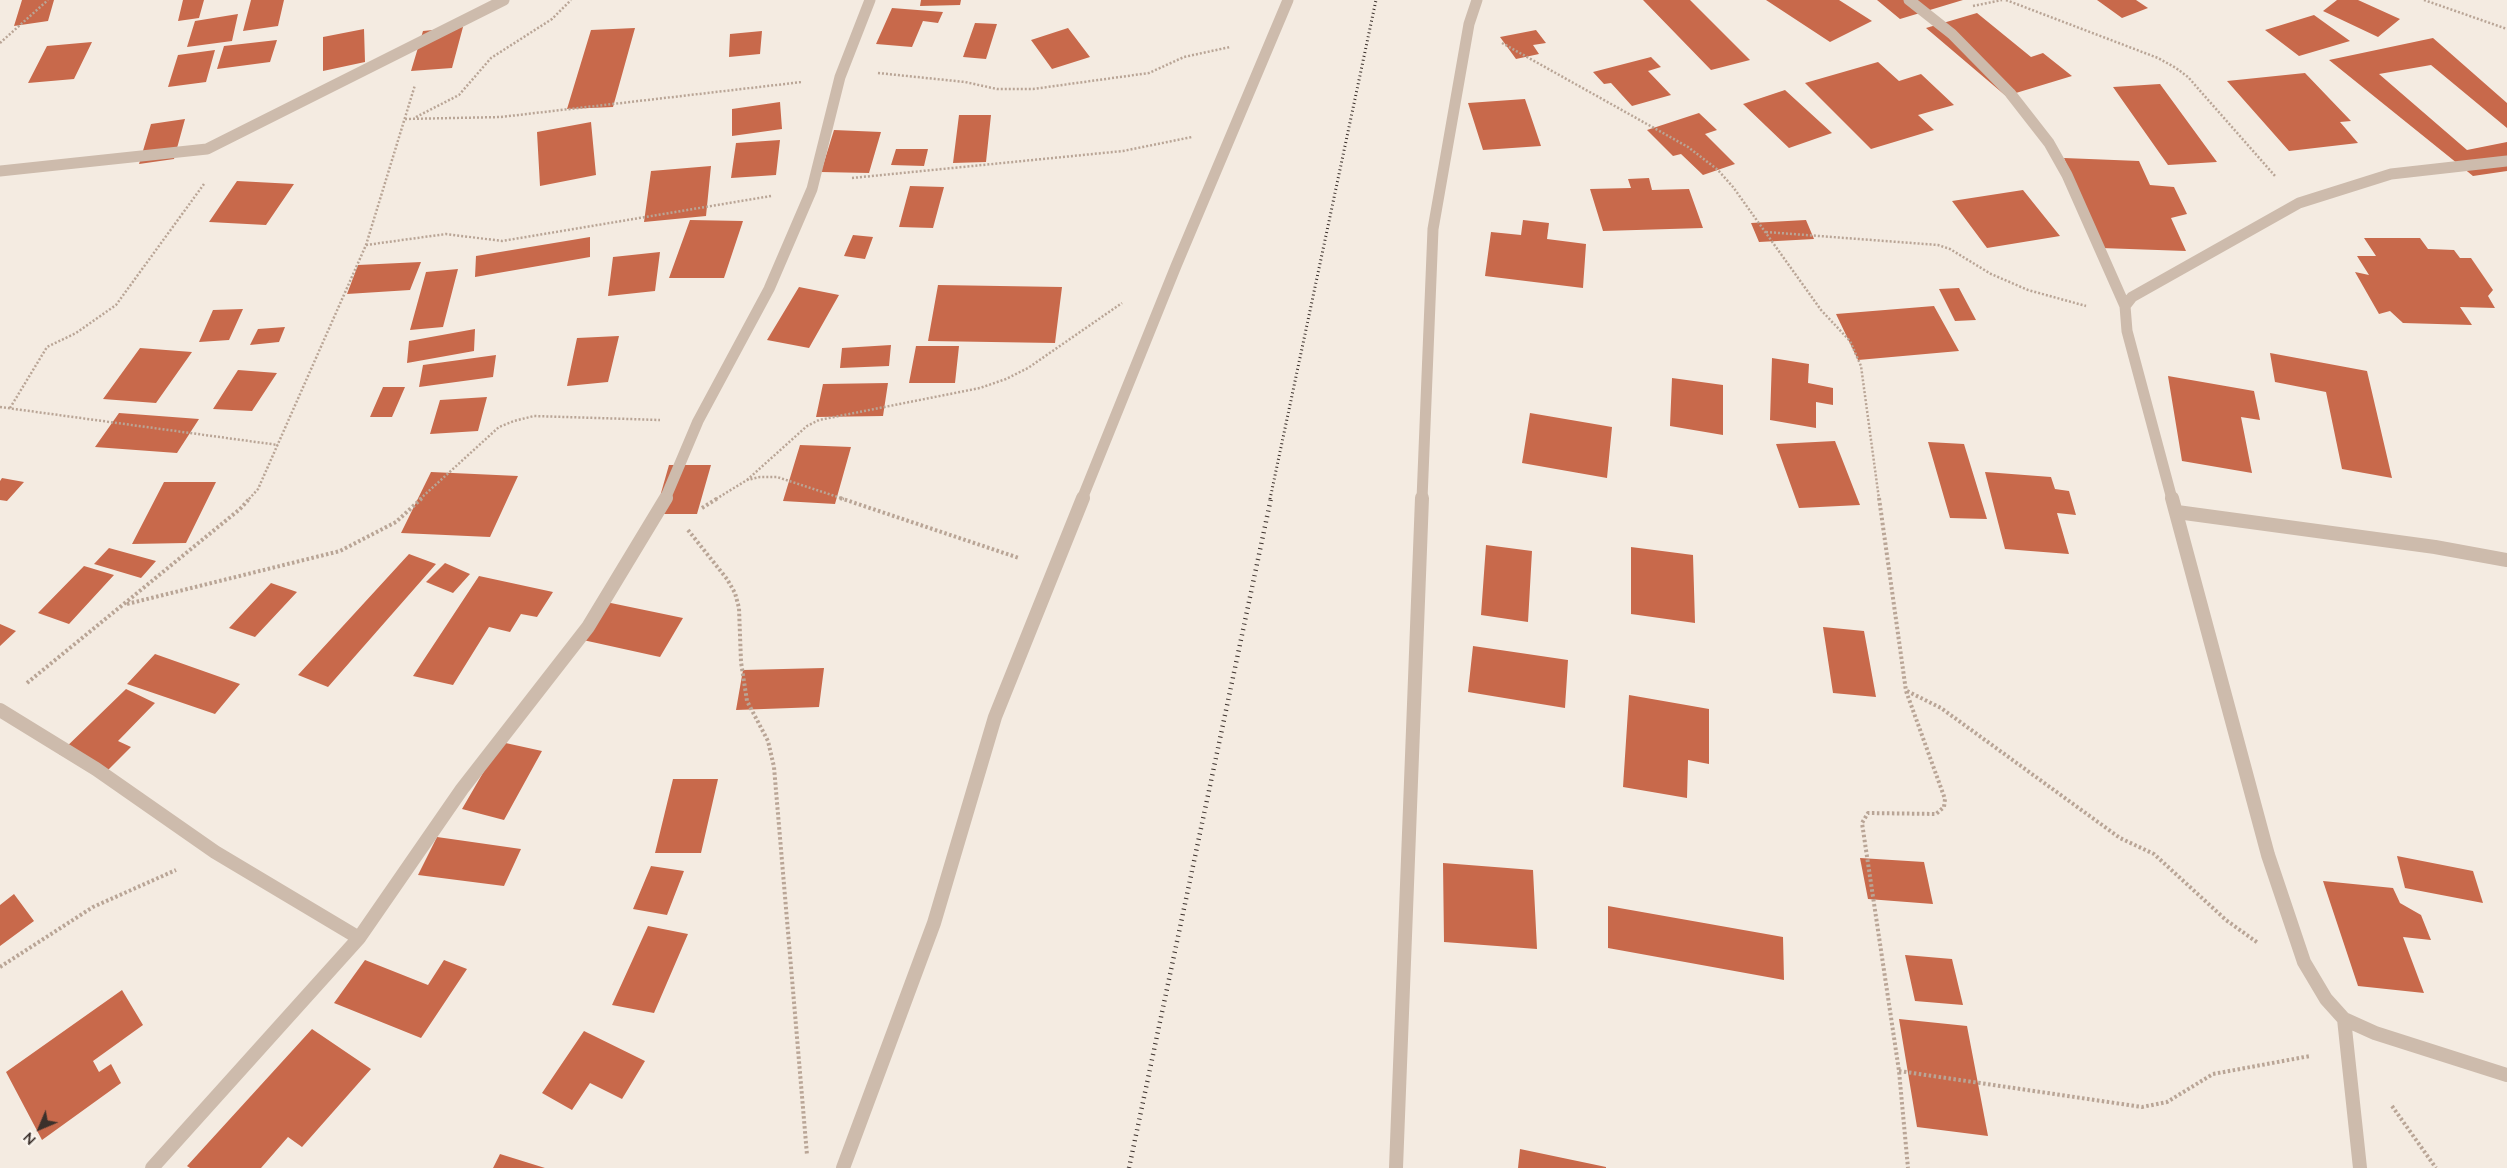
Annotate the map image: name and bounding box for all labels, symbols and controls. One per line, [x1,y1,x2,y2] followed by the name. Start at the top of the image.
[15,1103,65,1153] north arrow
[19,1129,39,1149] text: N

